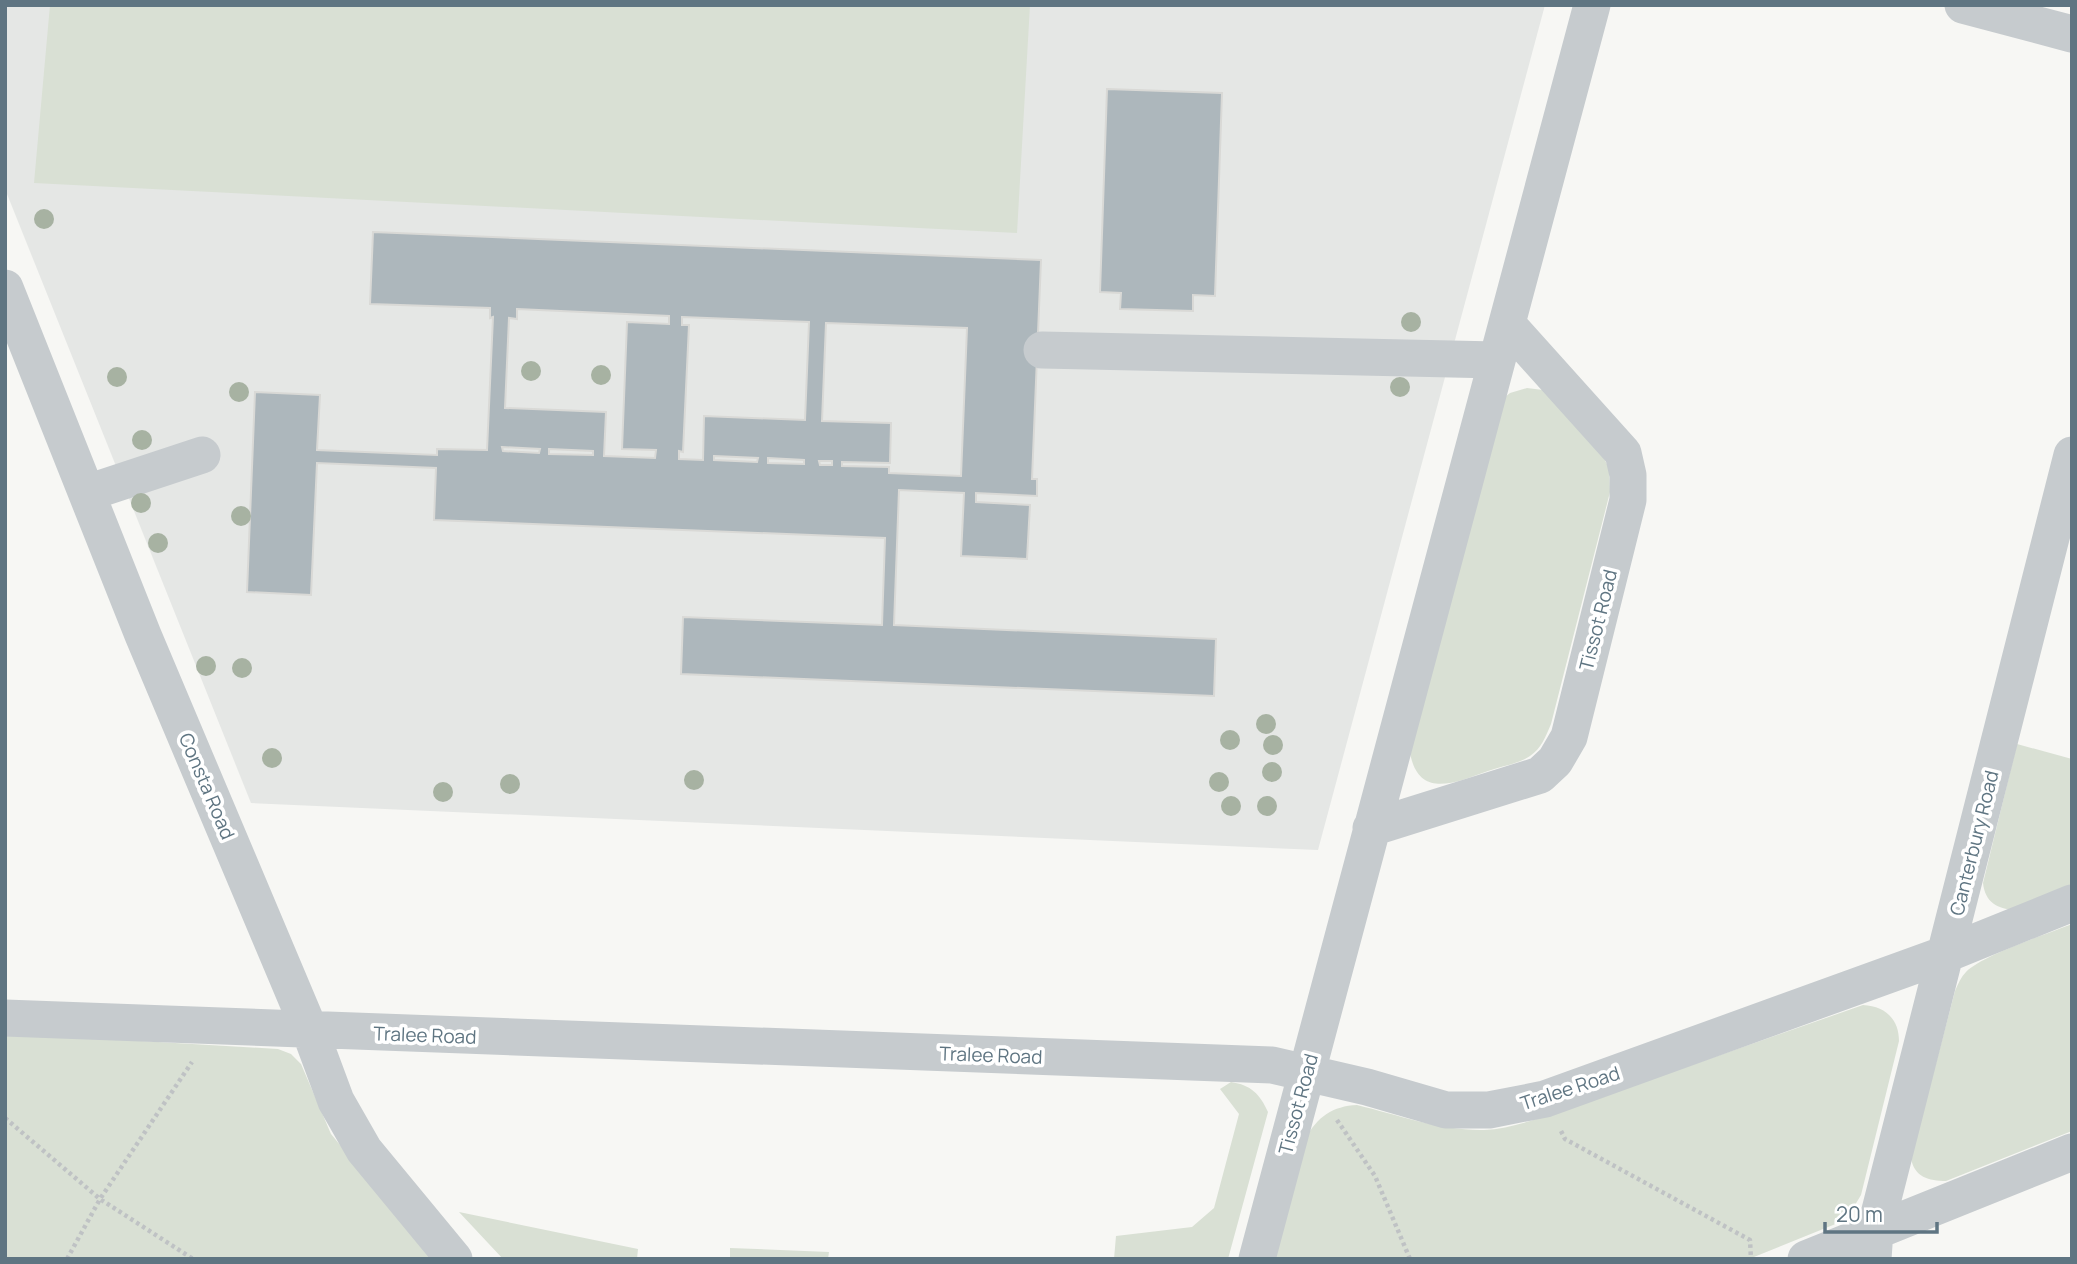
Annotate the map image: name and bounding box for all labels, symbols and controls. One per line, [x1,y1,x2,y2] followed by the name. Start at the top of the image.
[1573,567,1623,673] street label: Tissot Road
[173,729,241,843] street label: Consta Road
[1943,768,2005,918] street label: Canterbury Road
[373,1020,477,1050] street label: Tralee Road
[939,1040,1043,1070] street label: Tralee Road
[1272,1051,1324,1157] street label: Tissot Road
[1517,1060,1623,1116] street label: Tralee Road
[1825,1190,1937,1234] scale bar
[1836,1200,1883,1228] text: 20 m

